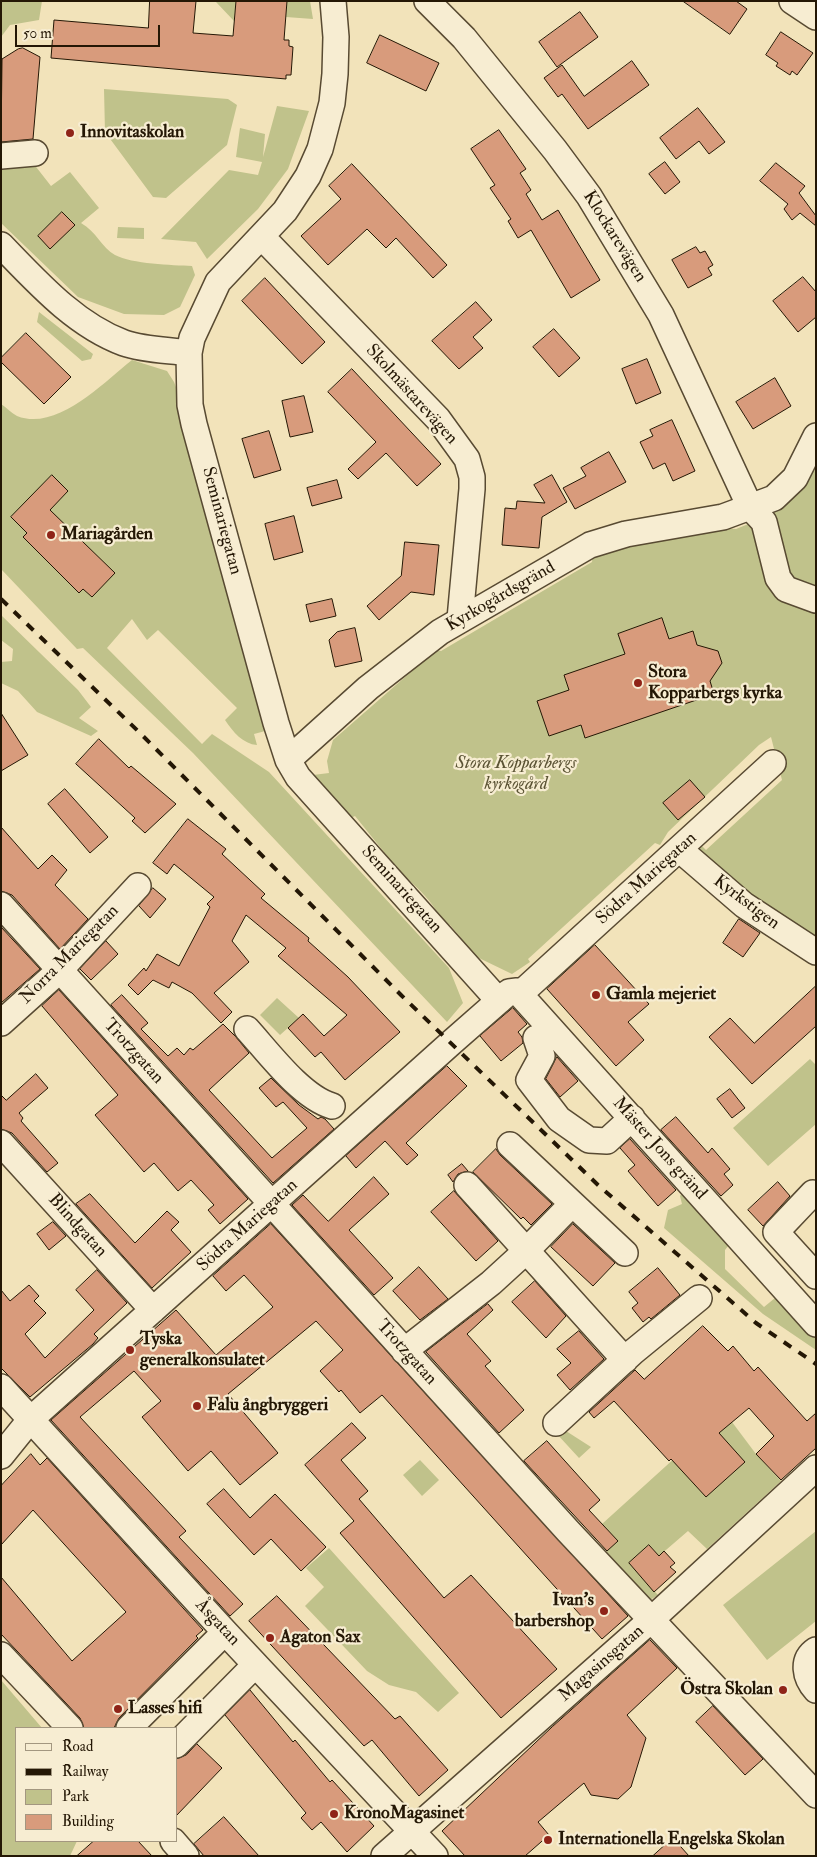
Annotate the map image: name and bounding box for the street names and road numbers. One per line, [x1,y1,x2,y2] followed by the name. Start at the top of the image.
[577,187,651,287] street label: Klockarevägen
[360,341,462,449] street label: Skolmästarevägen
[196,465,246,577] street label: Seminariegatan
[443,557,559,637] street label: Kyrkogårdsgränd
[592,828,702,930] street label: Södra Mariegatan
[356,842,446,938] street label: Seminariegatan
[709,871,783,935] street label: Kyrkstigen
[16,901,124,1009] street label: Norra Mariegatan
[98,1015,168,1089] street label: Trotzgatan
[607,1093,711,1205] street label: Mäster Jons gränd
[193,1175,303,1277] street label: Södra Mariegatan
[43,1190,111,1262] street label: Blindgatan
[371,1316,441,1390] street label: Trotzgatan
[190,1595,244,1651] street label: Åsgatan
[555,1621,649,1707] street label: Magasinsgatan

